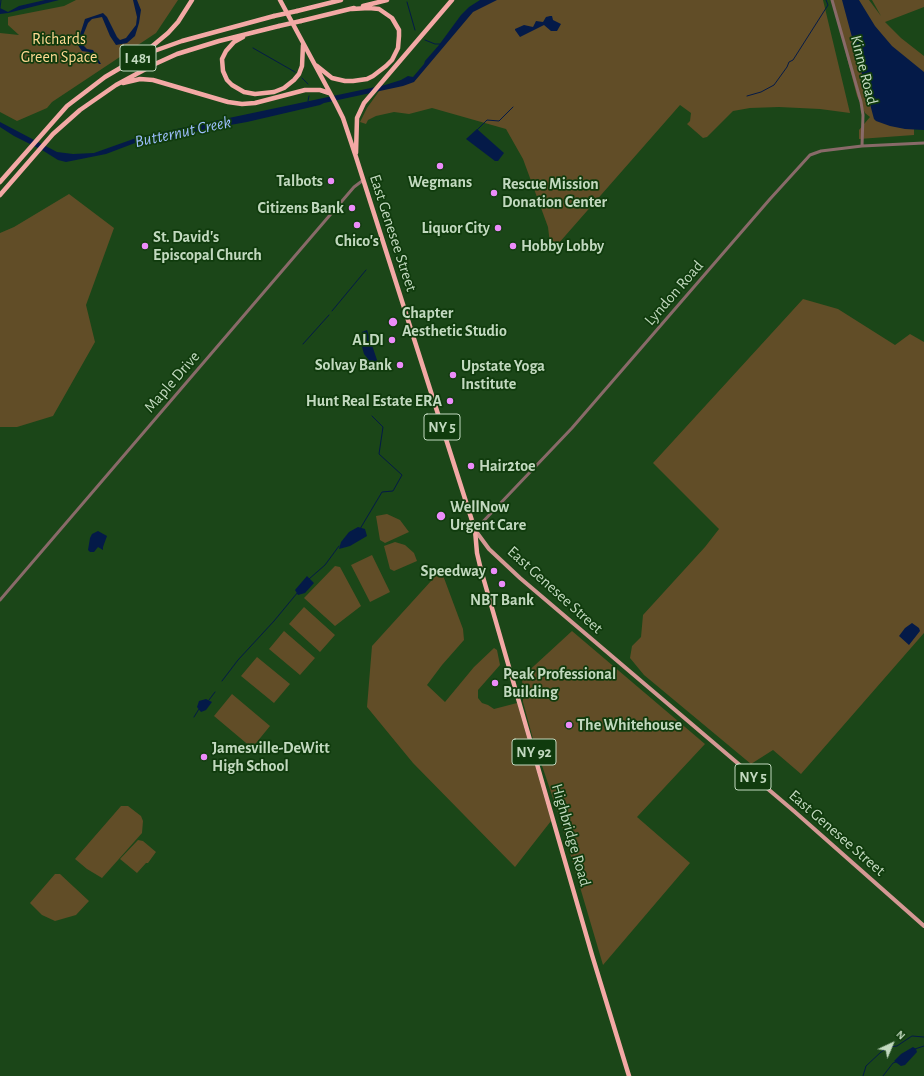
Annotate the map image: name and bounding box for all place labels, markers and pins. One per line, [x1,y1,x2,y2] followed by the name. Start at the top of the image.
[435,161,445,171] marker: Wegmans
[276,171,323,191] place label: Talbots
[408,172,472,192] place label: Wegmans
[502,174,607,212] place label: Rescue Mission Donation Center
[326,176,336,186] marker: Talbots
[489,188,499,198] marker: Rescue Mission Donation Center
[257,198,344,218] place label: Citizens Bank
[347,203,357,213] marker: Citizens Bank
[421,218,490,238] place label: Liquor City
[352,220,362,230] marker: Chico's
[493,223,503,233] marker: Liquor City
[153,227,262,265] place label: St. David's Episcopal Church
[335,231,379,251] place label: Chico's
[521,236,604,256] place label: Hobby Lobby
[140,241,150,251] marker: St. David's Episcopal Church
[508,241,518,251] marker: Hobby Lobby
[402,303,507,341] place label: Chapter Aesthetic Studio
[387,316,399,328] marker: Chapter Aesthetic Studio
[352,330,384,350] place label: ALDI
[387,335,397,345] marker: ALDI
[315,355,392,375] place label: Solvay Bank
[461,356,545,394] place label: Upstate Yoga Institute
[395,360,405,370] marker: Solvay Bank
[448,370,458,380] marker: Upstate Yoga Institute
[306,391,442,411] place label: Hunt Real Estate ERA
[445,396,455,406] marker: Hunt Real Estate ERA
[479,456,536,476] place label: Hair2toe
[466,461,476,471] marker: Hair2toe
[450,497,526,535] place label: WellNow Urgent Care
[435,510,447,522] marker: WellNow Urgent Care
[421,561,486,581] place label: Speedway
[489,566,499,576] marker: Speedway
[497,579,507,589] marker: NBT Bank
[470,590,534,610] place label: NBT Bank
[503,664,616,702] place label: Peak Professional Building
[490,678,500,688] marker: Peak Professional Building
[577,715,682,735] place label: The Whitehouse
[564,720,574,730] marker: The Whitehouse
[212,738,330,776] place label: Jamesville-DeWitt High School
[199,752,209,762] marker: Jamesville-DeWitt High School

